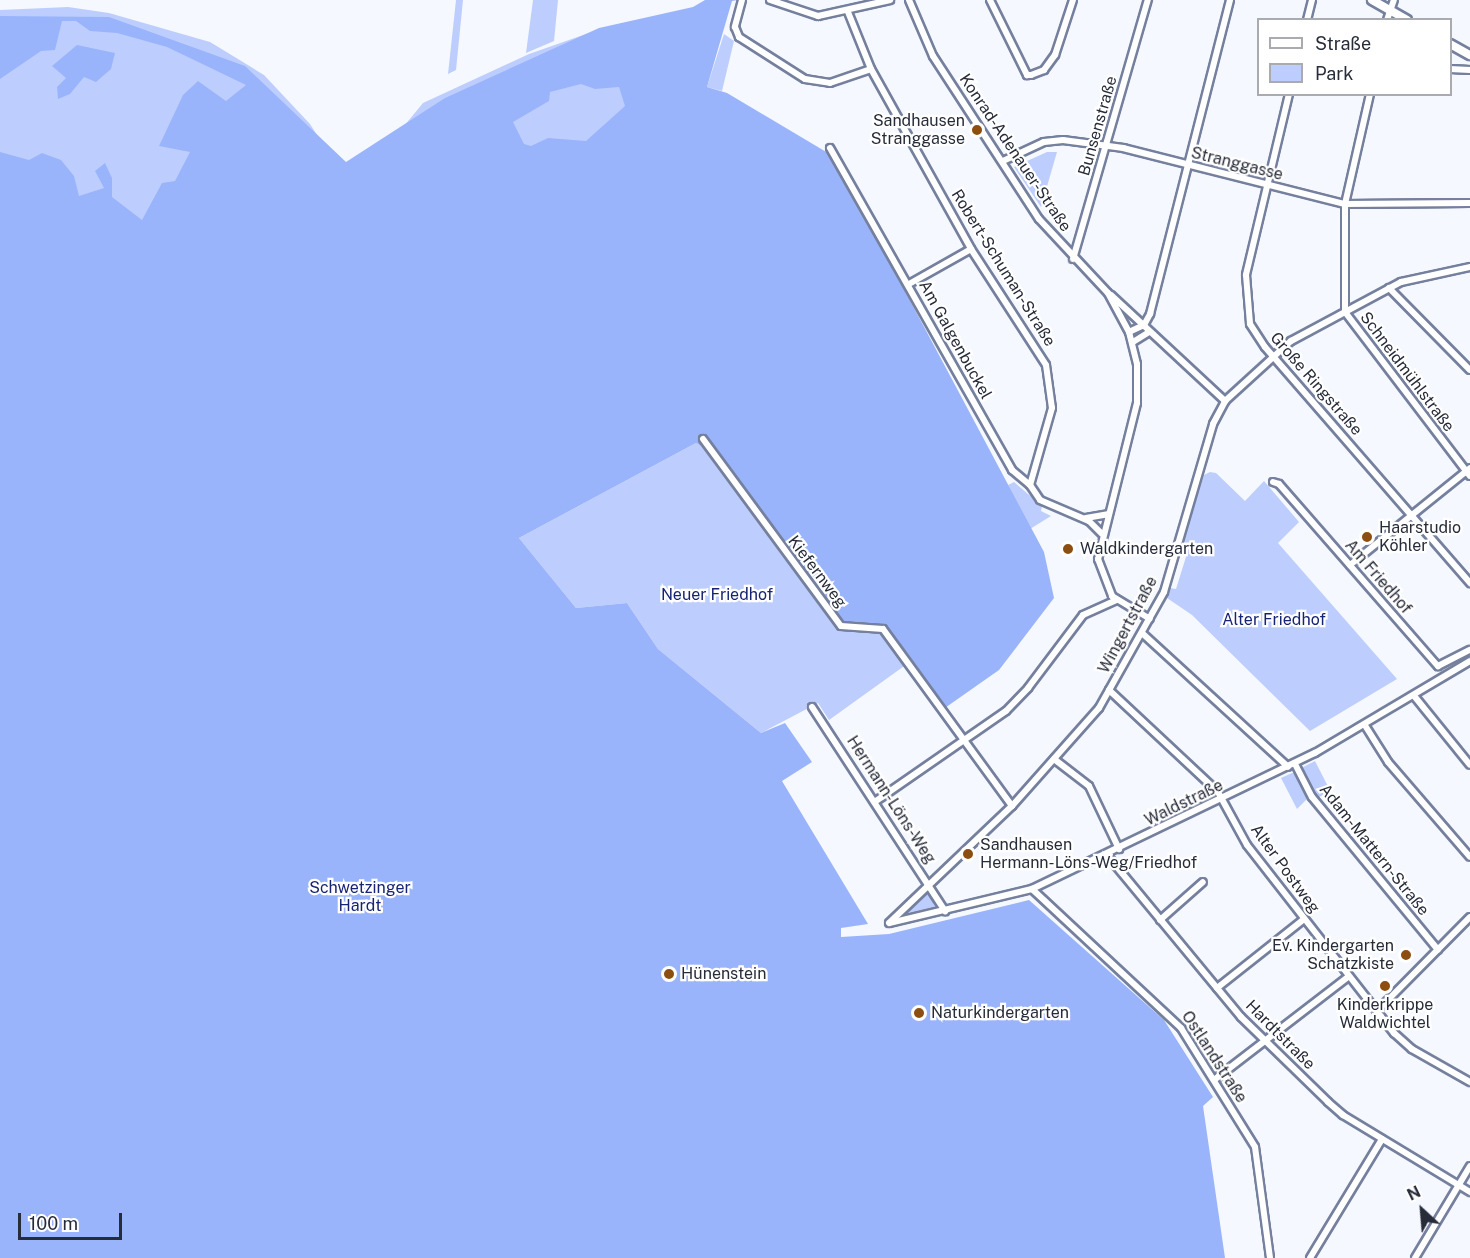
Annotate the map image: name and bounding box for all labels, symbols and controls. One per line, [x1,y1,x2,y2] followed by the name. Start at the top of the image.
[1257,18,1452,96] legend
[1315,33,1371,54] text: Straße
[1315,63,1353,84] text: Park
[955,71,1075,235] street label: Konrad-Adenauer-Straße
[1075,74,1121,178] street label: Bunsenstraße
[871,111,965,149] place label: Sandhausen Stranggasse
[970,123,984,137] marker: Sandhausen Stranggasse
[1189,143,1285,185] street label: Stranggasse
[947,186,1059,350] street label: Robert-Schuman-Straße
[914,277,996,403] street label: Am Galgenbuckel
[1356,308,1458,436] street label: Schneidmühlstraße
[1266,328,1366,440] street label: Große Ringstraße
[1379,518,1461,556] place label: Haarstudio Köhler
[1360,530,1374,544] marker: Haarstudio Köhler
[784,532,850,612] street label: Kiefernweg
[1341,536,1415,618] street label: Am Friedhof
[1080,539,1213,559] place label: Waldkindergarten
[1061,542,1075,556] marker: Waldkindergarten
[1094,573,1162,677] street label: Wingertstraße
[661,585,773,605] park label: Neuer Friedhof
[1222,610,1326,630] park label: Alter Friedhof
[842,732,940,868] street label: Hermann-Löns-Weg
[1142,776,1226,830] street label: Waldstraße
[1315,780,1433,920] street label: Adam-Mattern-Straße
[1246,821,1324,917] street label: Alter Postweg
[980,835,1197,873] place label: Sandhausen Hermann-Löns-Weg/Friedhof
[961,847,975,861] marker: Sandhausen Hermann-Löns-Weg/Friedhof
[309,878,411,916] park label: Schwetzinger Hardt
[1272,936,1394,974] place label: Ev. Kindergarten Schatzkiste
[1399,948,1413,962] marker: Ev. Kindergarten Schatzkiste
[681,964,766,984] place label: Hünenstein
[662,967,676,981] marker: Hünenstein
[1378,979,1392,993] marker: Kinderkrippe Waldwichtel
[1337,995,1433,1033] place label: Kinderkrippe Waldwichtel
[1241,996,1319,1074] street label: Hardtstraße
[931,1003,1069,1023] place label: Naturkindergarten
[912,1006,926,1020] marker: Naturkindergarten
[1177,1007,1251,1107] street label: Ostlandstraße
[1392,1180,1452,1240] north arrow
[1404,1182,1424,1205] text: N
[21,1201,124,1239] scale bar
[29,1213,78,1234] text: 100 m

